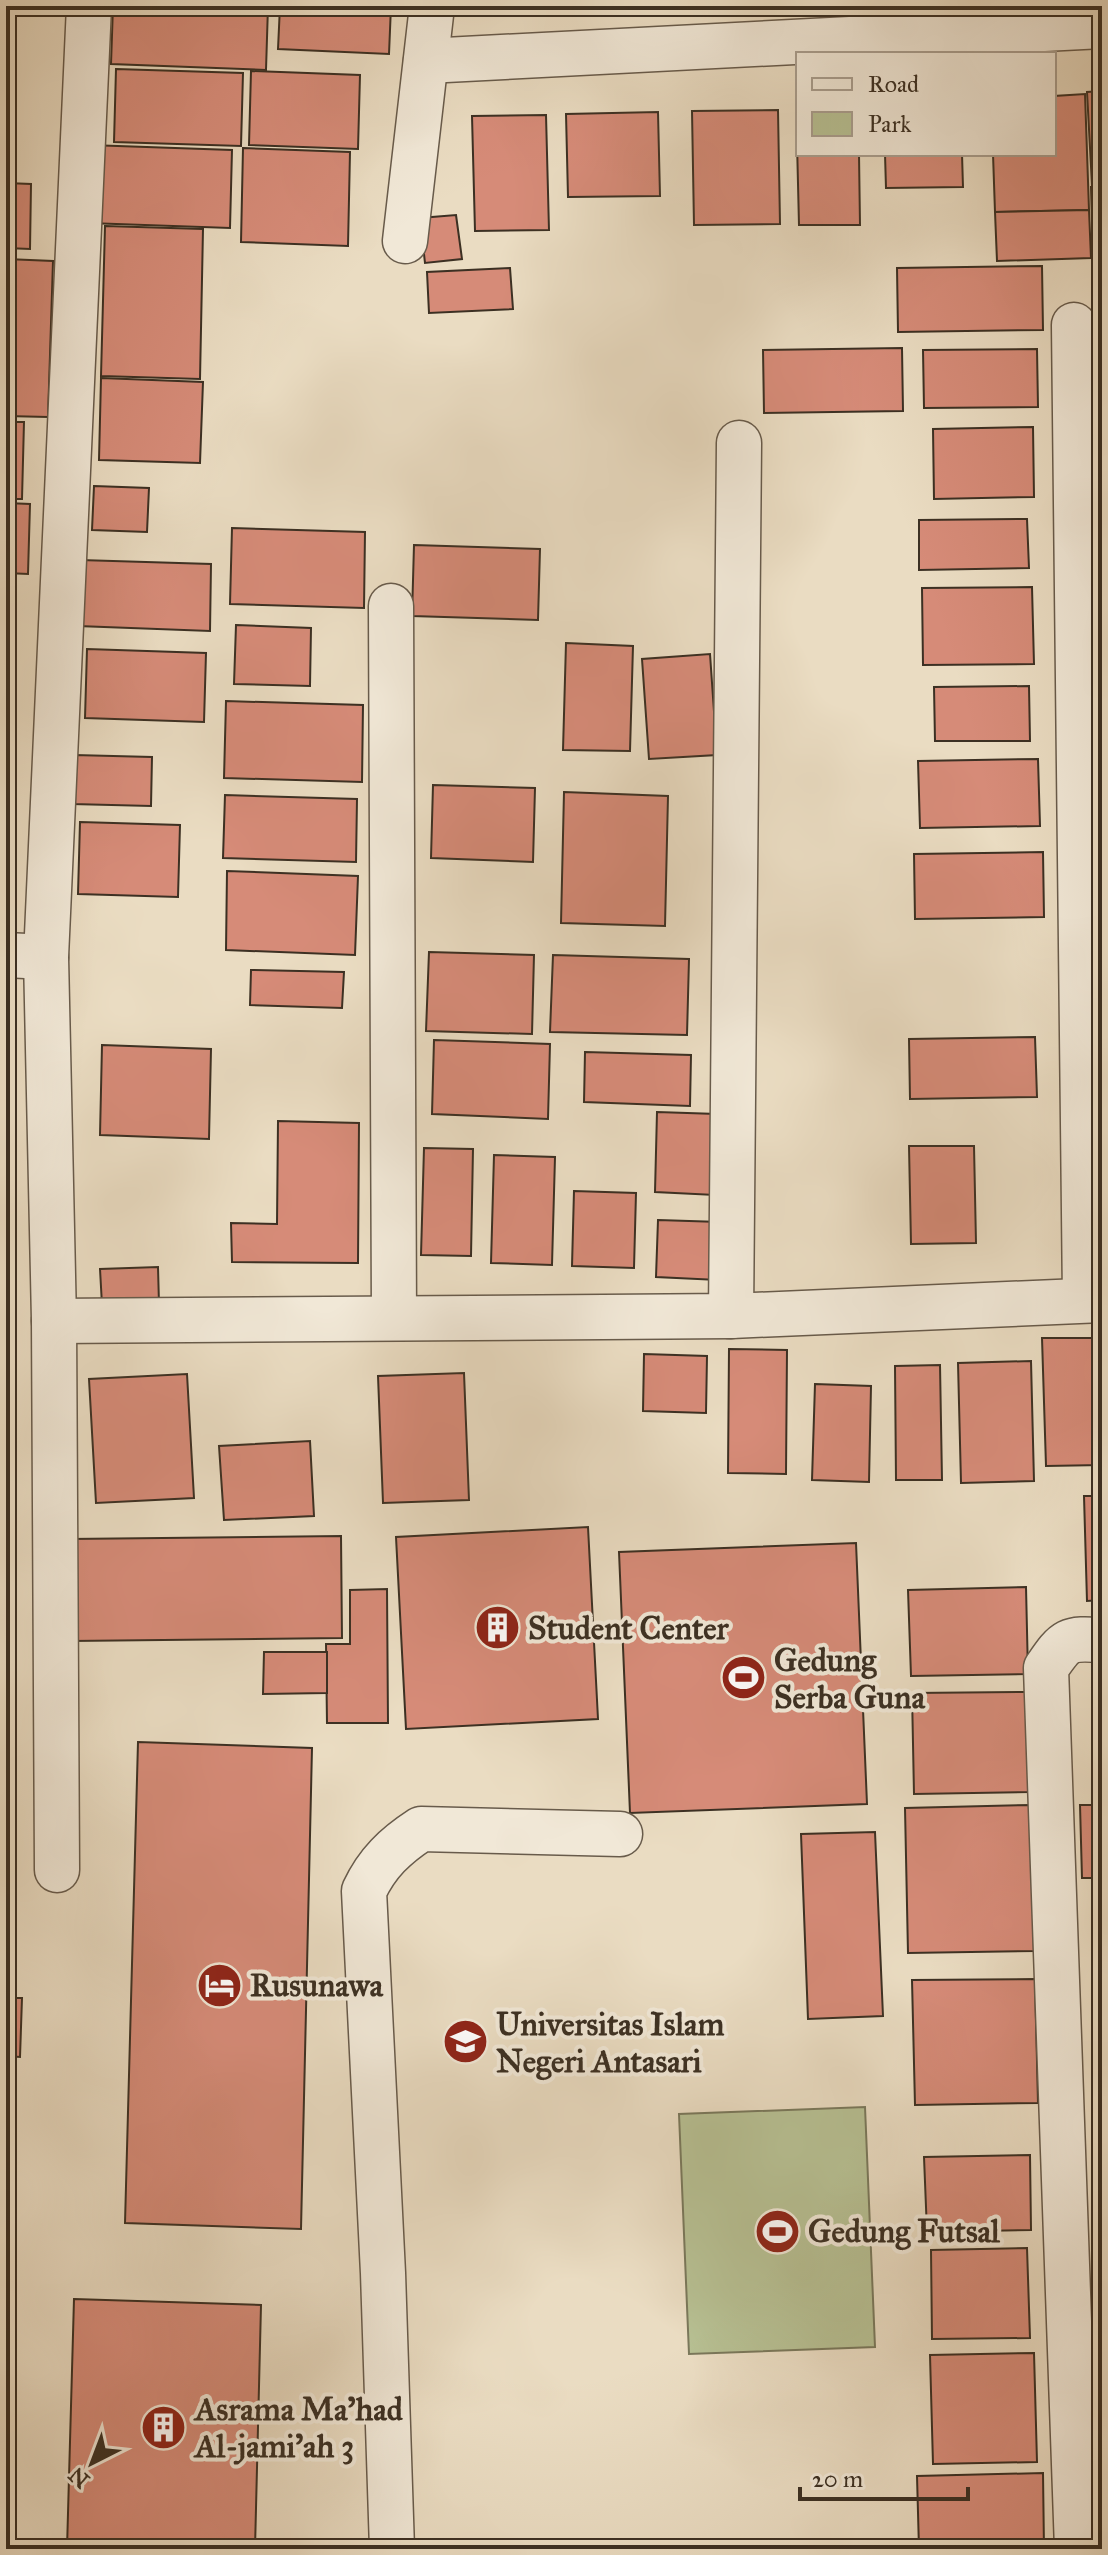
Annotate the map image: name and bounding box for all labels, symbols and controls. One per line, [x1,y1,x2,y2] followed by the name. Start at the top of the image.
[796,52,1056,156] legend
[868,69,919,99] text: Road
[868,109,912,139] text: Park
[473,1604,521,1652] building icon: Student Center
[528,1609,730,1648] place label: Student Center
[774,1641,926,1717] place label: Gedung Serba Guna
[719,1654,767,1702] sports icon: Gedung Serba Guna
[195,1961,243,2009] hotel icon: Rusunawa
[250,1966,385,2005] place label: Rusunawa
[496,2005,725,2081] place label: Universitas Islam Negeri Antasari
[441,2018,489,2066] school or university icon: Universitas Islam Negeri Antasari
[753,2207,801,2255] sports icon: Gedung Futsal
[808,2212,1001,2251] place label: Gedung Futsal
[193,2390,404,2466] place label: Asrama Ma'had Al-jami'ah 3
[140,2403,188,2451] building icon: Asrama Ma'had Al-jami'ah 3
[52,2423,132,2503] north arrow
[800,2451,968,2501] scale bar
[63,2461,95,2494] text: N
[812,2464,863,2494] text: 20 m

